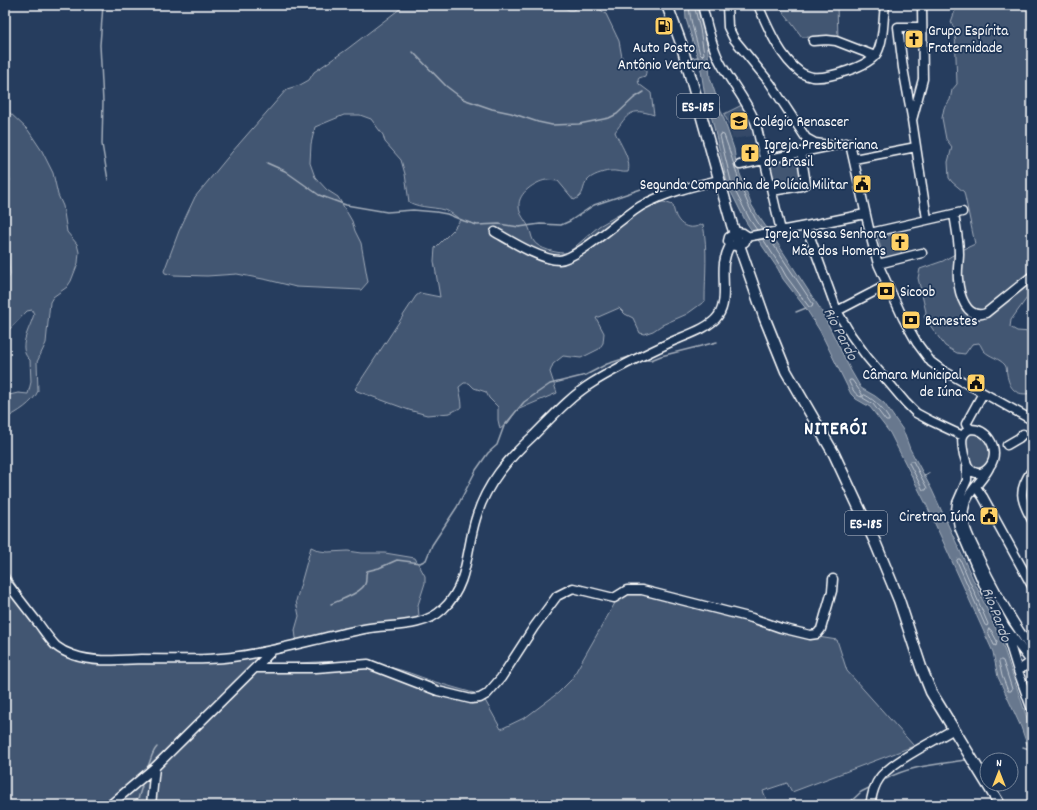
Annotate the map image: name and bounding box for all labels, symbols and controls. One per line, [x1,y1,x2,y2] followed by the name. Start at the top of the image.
[653,15,675,37] fuel station icon: Auto Posto Antônio Ventura
[928,21,1009,60] place label: Grupo Espírita Fraternidade
[903,28,925,50] church icon: Grupo Espírita Fraternidade
[618,38,711,77] place label: Auto Posto Antônio Ventura
[677,94,719,118] road number: ES-185
[728,110,750,132] school or university icon: Colégio Renascer
[753,112,849,134] place label: Colégio Renascer
[764,135,879,174] place label: Igreja Presbiteriana do Brasil
[739,142,761,164] church icon: Igreja Presbiteriana do Brasil
[851,173,873,195] public building icon: Segunda Companhia de Polícia Militar
[640,175,848,197] place label: Segunda Companhia de Polícia Militar
[765,224,887,263] place label: Igreja Nossa Senhora Mãe dos Homens
[889,231,911,253] church icon: Igreja Nossa Senhora Mãe dos Homens
[875,280,897,302] bank icon: Sicoob
[900,282,935,304] place label: Sicoob
[817,304,863,365] water label: Rio Pardo
[900,309,922,331] bank icon: Banestes
[925,311,977,333] place label: Banestes
[863,365,963,404] place label: Câmara Municipal de Iúna
[965,372,987,394] public building icon: Câmara Municipal de Iúna
[804,417,868,444] district label: NITERÓI
[978,505,1000,527] public building icon: Ciretran Iúna
[899,507,976,529] place label: Ciretran Iúna
[845,511,887,535] road number: ES-185
[975,584,1017,646] water label: Rio Pardo
[979,752,1019,792] north arrow
[996,756,1002,772] text: N

